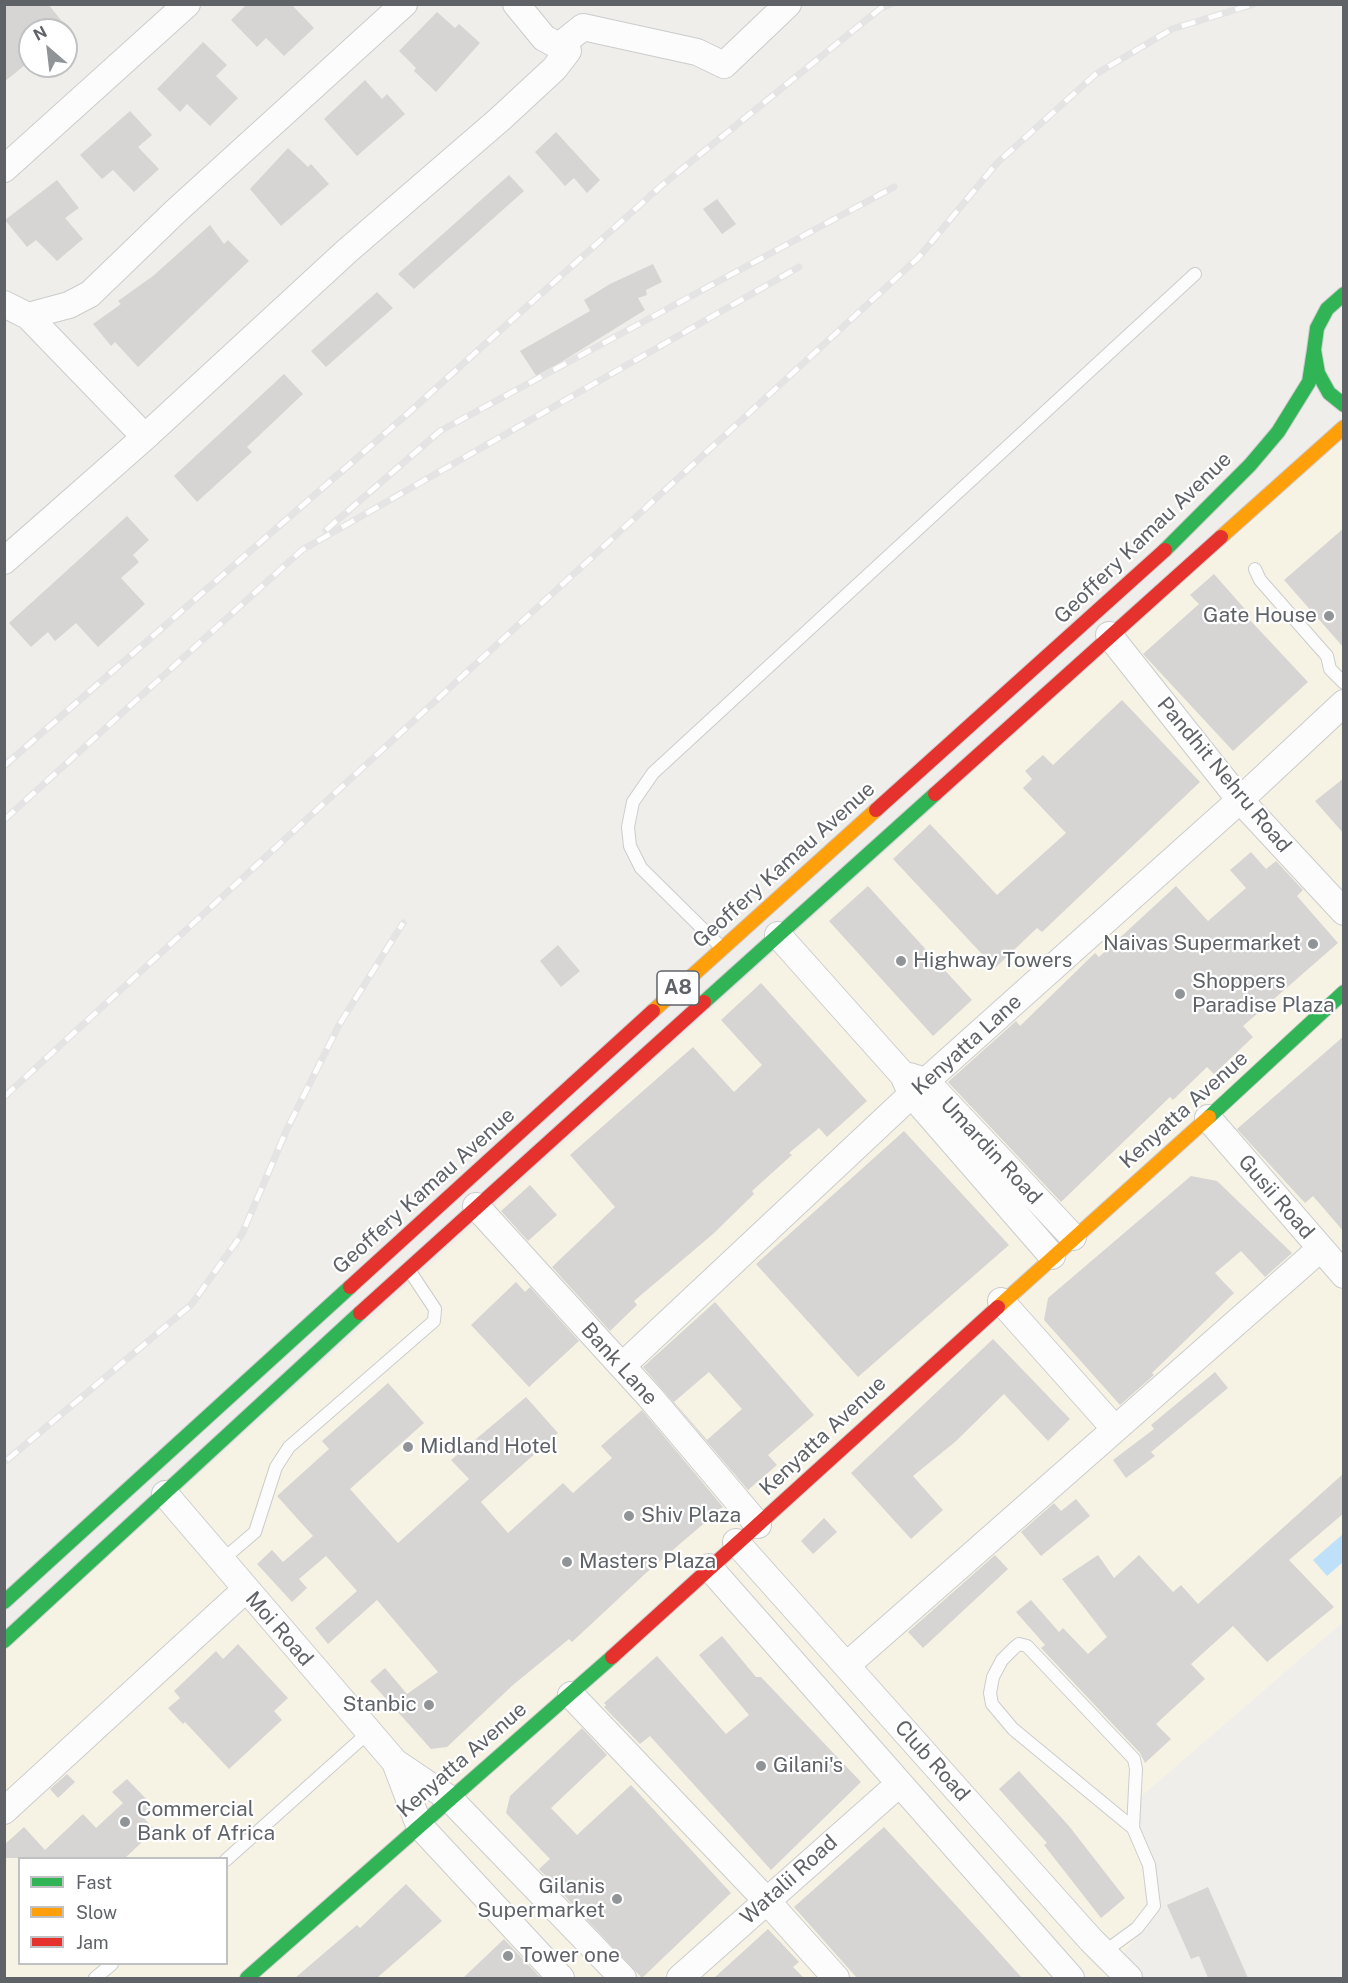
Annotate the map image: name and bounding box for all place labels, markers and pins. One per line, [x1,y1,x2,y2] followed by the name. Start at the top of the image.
[1203,603,1317,629] place label: Gate House
[1322,609,1336,623] marker: Gate House
[1103,931,1301,957] place label: Naivas Supermarket
[1306,937,1320,951] marker: Naivas Supermarket
[913,948,1072,974] place label: Highway Towers
[894,954,908,968] marker: Highway Towers
[1192,969,1335,1019] place label: Shoppers Paradise Plaza
[1173,987,1187,1001] marker: Shoppers Paradise Plaza
[420,1434,558,1460] place label: Midland Hotel
[401,1440,415,1454] marker: Midland Hotel
[641,1503,741,1529] place label: Shiv Plaza
[622,1509,636,1523] marker: Shiv Plaza
[579,1549,716,1575] place label: Masters Plaza
[560,1555,574,1569] marker: Masters Plaza
[342,1692,417,1718] place label: Stanbic
[422,1698,436,1712] marker: Stanbic
[773,1753,843,1779] place label: Gilani's
[754,1759,768,1773] marker: Gilani's
[137,1797,275,1847] place label: Commercial Bank of Africa
[118,1815,132,1829] marker: Commercial Bank of Africa
[477,1874,605,1924] place label: Gilanis Supermarket
[610,1892,624,1906] marker: Gilanis Supermarket
[520,1943,620,1969] place label: Tower one
[501,1949,515,1963] marker: Tower one

